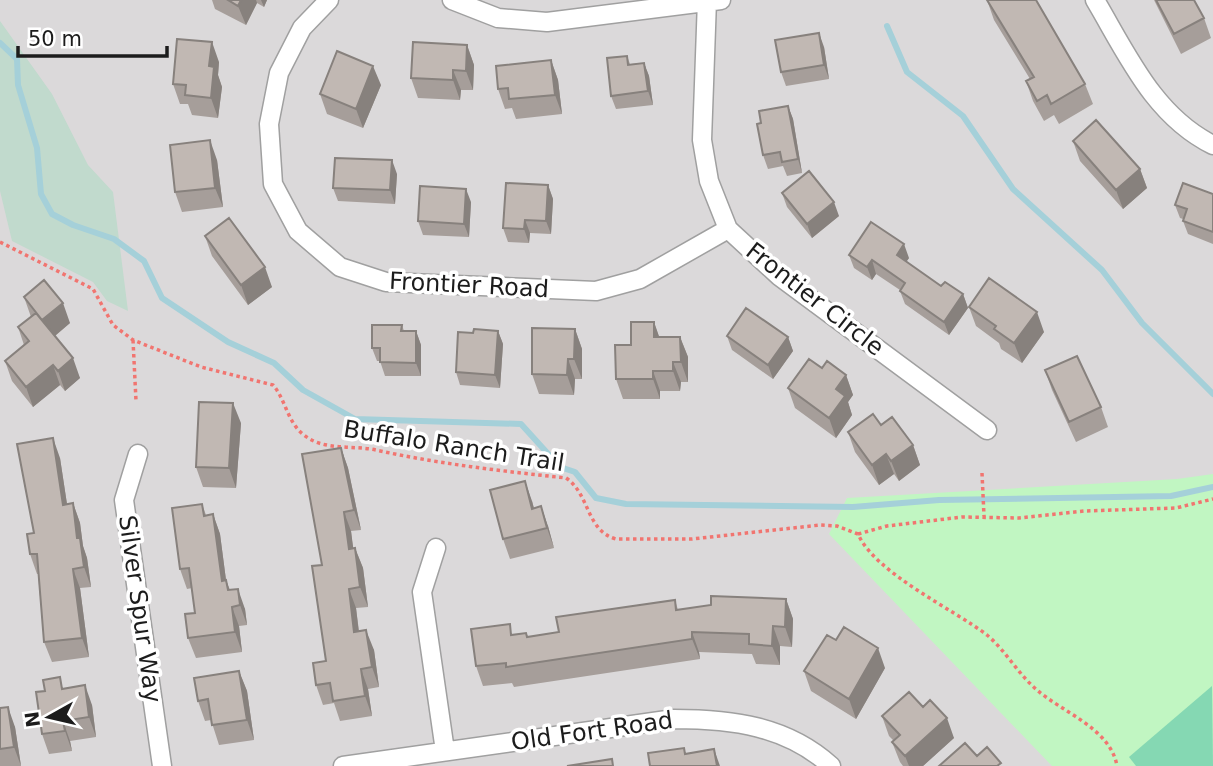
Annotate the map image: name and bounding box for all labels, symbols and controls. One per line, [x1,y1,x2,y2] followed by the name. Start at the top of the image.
[18,14,166,58] scale bar
[28,27,82,51] text: 50 m
[741,237,889,361] street label: Frontier Circle
[388,267,550,303] street label: Frontier Road
[342,415,566,477] street label: Buffalo Ranch Trail
[113,513,167,705] street label: Silver Spur Way
[14,682,84,752] north arrow
[509,706,675,756] street label: Old Fort Road
[20,710,44,729] text: N

